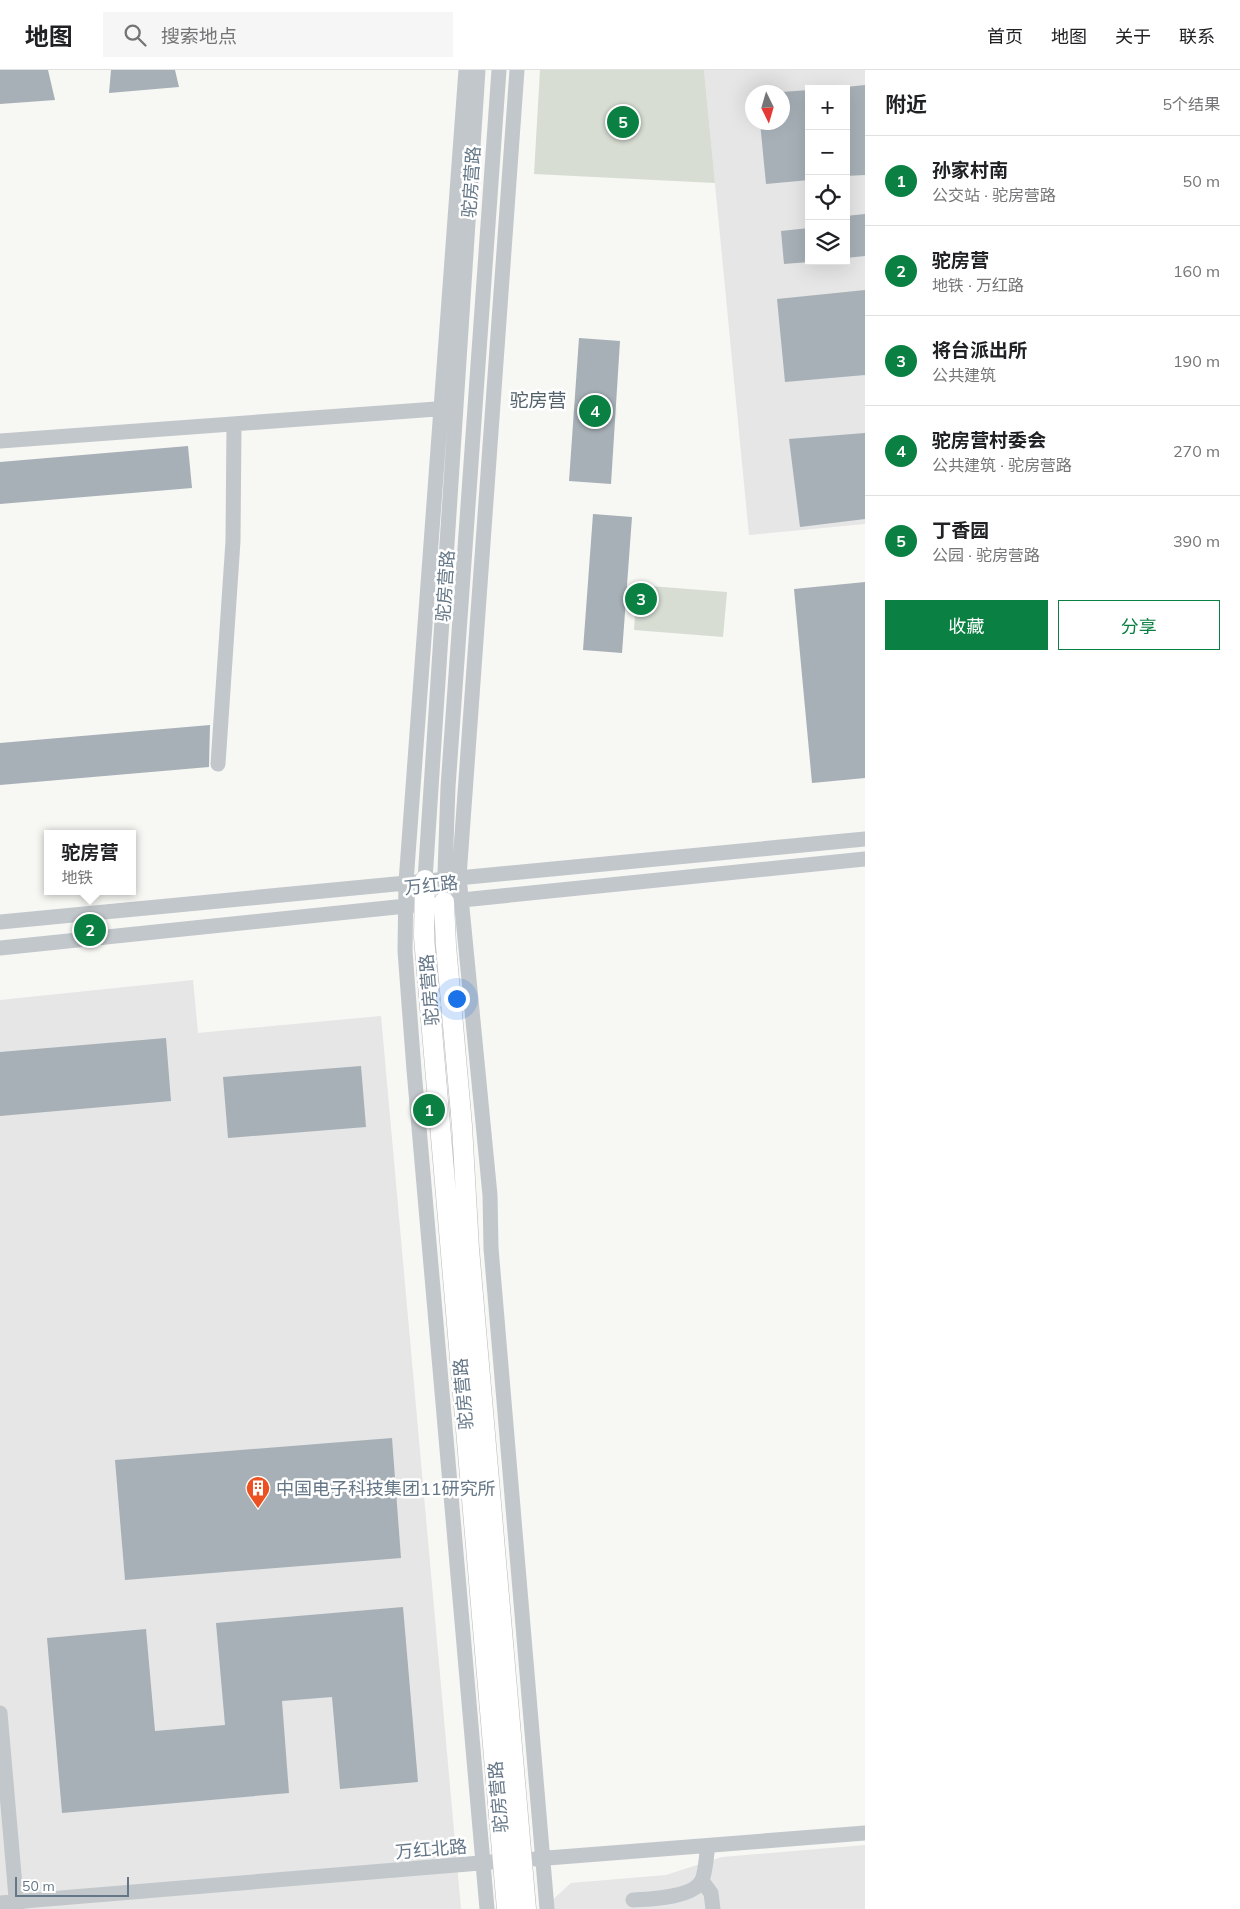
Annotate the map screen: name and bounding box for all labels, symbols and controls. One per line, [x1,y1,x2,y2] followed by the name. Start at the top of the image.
[103,12,453,57] search box
[25,21,73,51] text: 地图
[121,21,149,49] icon: search
[161,24,237,48] text: 搜索地点
[987,25,1023,48] text: 首页
[1051,25,1087,48] text: 地图
[1115,25,1151,48] text: 关于
[1179,25,1215,48] text: 联系
[745,85,790,130] north arrow
[805,85,850,265] map controls
[805,85,850,130] button: +
[885,91,927,117] text: 附近
[1162,94,1220,114] text: 5个结果
[607,103,639,141] pin: 5
[805,130,850,175] button: −
[457,145,485,219] street label: 驼房营路
[932,158,1008,182] text: 孙家村南
[896,171,906,191] text: 1
[1183,171,1220,191] text: 50 m
[805,175,850,220] button: locate
[932,185,1056,205] text: 公交站 · 驼房营路
[805,220,850,265] button: layers
[932,248,989,272] text: 驼房营
[896,261,906,281] text: 2
[1173,261,1220,281] text: 160 m
[932,275,1024,295] text: 地铁 · 万红路
[932,338,1027,362] text: 将台派出所
[896,351,906,371] text: 3
[1173,351,1220,371] text: 190 m
[932,365,996,385] text: 公共建筑
[509,388,567,412] district label: 驼房营
[579,392,611,430] pin: 4
[932,428,1046,452] text: 驼房营村委会
[896,441,906,461] text: 4
[1173,441,1220,461] text: 270 m
[932,455,1072,475] text: 公共建筑 · 驼房营路
[932,518,989,542] text: 丁香园
[896,531,906,551] text: 5
[1173,531,1220,551] text: 390 m
[932,545,1040,565] text: 公园 · 驼房营路
[431,549,459,623] street label: 驼房营路
[625,580,657,618] pin: 3
[885,600,1048,650] button: 收藏
[1058,600,1220,650] button: 分享
[44,830,136,895] popup
[61,840,119,864] text: 驼房营
[61,867,94,887] text: 地铁
[403,871,459,899] street label: 万红路
[74,911,106,949] pin: 2
[414,953,444,1027] street label: 驼房营路
[444,986,470,1012] your location
[413,1091,445,1129] pin: 1
[448,1357,478,1431] street label: 驼房营路
[245,1475,271,1509] building icon: 中国电子科技集团11研究所
[276,1477,496,1500] place label: 中国电子科技集团11研究所
[483,1760,513,1834] street label: 驼房营路
[394,1834,468,1864] street label: 万红北路
[15,1874,129,1897] scale bar
[22,1877,55,1895] text: 50 m

